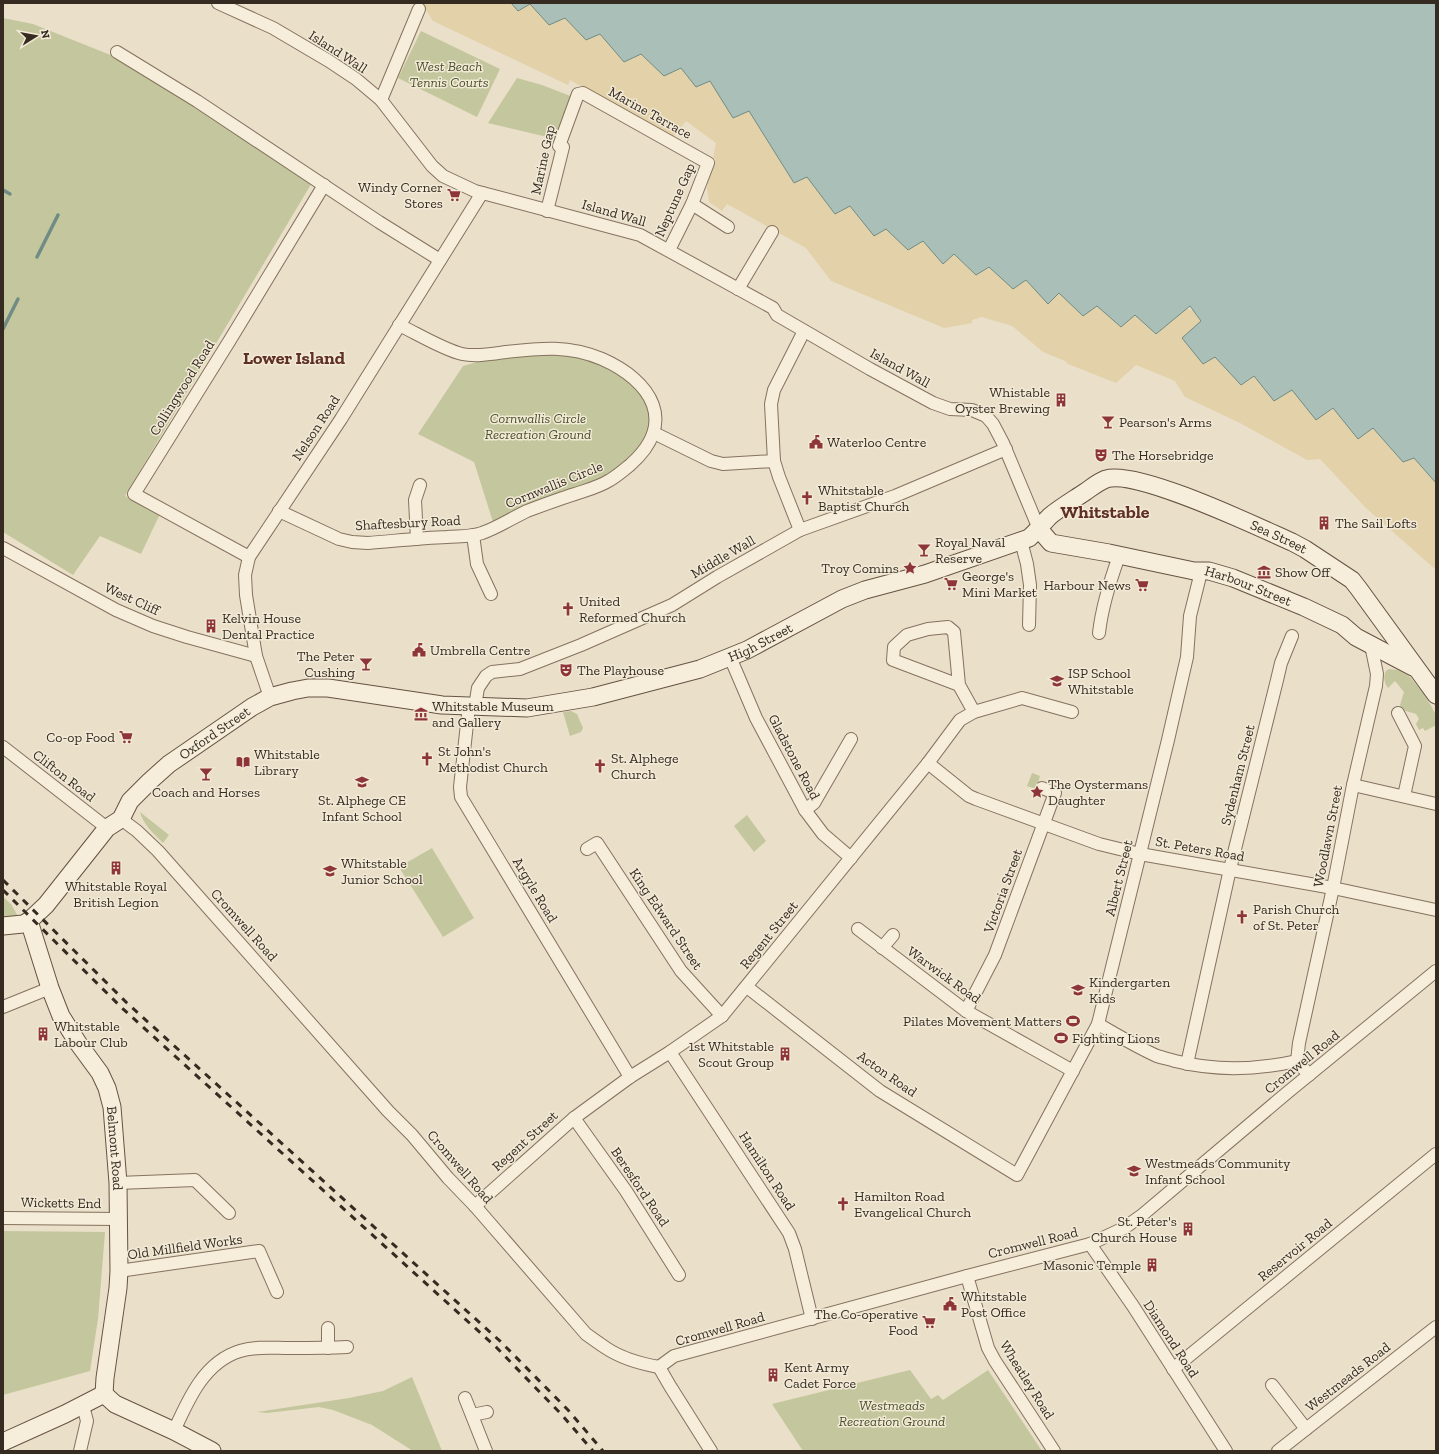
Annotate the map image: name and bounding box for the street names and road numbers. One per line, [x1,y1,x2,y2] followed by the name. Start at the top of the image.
[306,27,371,77] street label: Island Wall
[606,83,695,143] street label: Marine Terrace
[527,123,559,196] street label: Marine Gap
[651,160,699,240] street label: Neptune Gap
[580,196,648,230] street label: Island Wall
[146,337,218,439] street label: Collingwood Road
[867,345,933,392] street label: Island Wall
[288,392,344,464] street label: Nelson Road
[503,458,606,512] street label: Cornwallis Circle
[355,512,462,534] street label: Shaftesbury Road
[1248,516,1311,558] street label: Sea Street
[688,532,758,582] street label: Middle Wall
[1203,562,1295,610] street label: Harbour Street
[102,579,163,620] street label: West Cliff
[725,618,796,665] street label: High Street
[176,702,254,763] street label: Oxford Street
[764,711,824,803] street label: Gladstone Road
[1217,722,1259,827] street label: Sydenham Street
[29,746,99,806] street label: Clifton Road
[1310,783,1346,888] street label: Woodlawn Street
[1154,833,1246,865] street label: St. Peters Road
[1101,837,1137,918] street label: Albert Street
[980,846,1026,936] street label: Victoria Street
[509,854,561,926] street label: Argyle Road
[626,865,707,974] street label: King Edward Street
[207,885,281,965] street label: Cromwell Road
[736,897,802,972] street label: Regent Street
[904,943,984,1008] street label: Warwick Road
[1261,1026,1343,1097] street label: Cromwell Road
[854,1047,920,1101] street label: Acton Road
[103,1105,127,1191] street label: Belmont Road
[489,1107,562,1175] street label: Regent Street
[423,1127,497,1207] street label: Cromwell Road
[735,1128,799,1214] street label: Hamilton Road
[607,1144,673,1230] street label: Beresford Road
[21,1194,102,1212] street label: Wicketts End
[1254,1215,1336,1285] street label: Reservoir Road
[986,1224,1080,1262] street label: Cromwell Road
[126,1231,244,1263] street label: Old Millfield Works
[1140,1297,1202,1381] street label: Diamond Road
[674,1308,767,1350] street label: Cromwell Road
[996,1337,1058,1423] street label: Wheatley Road
[1302,1338,1394,1415] street label: Westmeads Road

